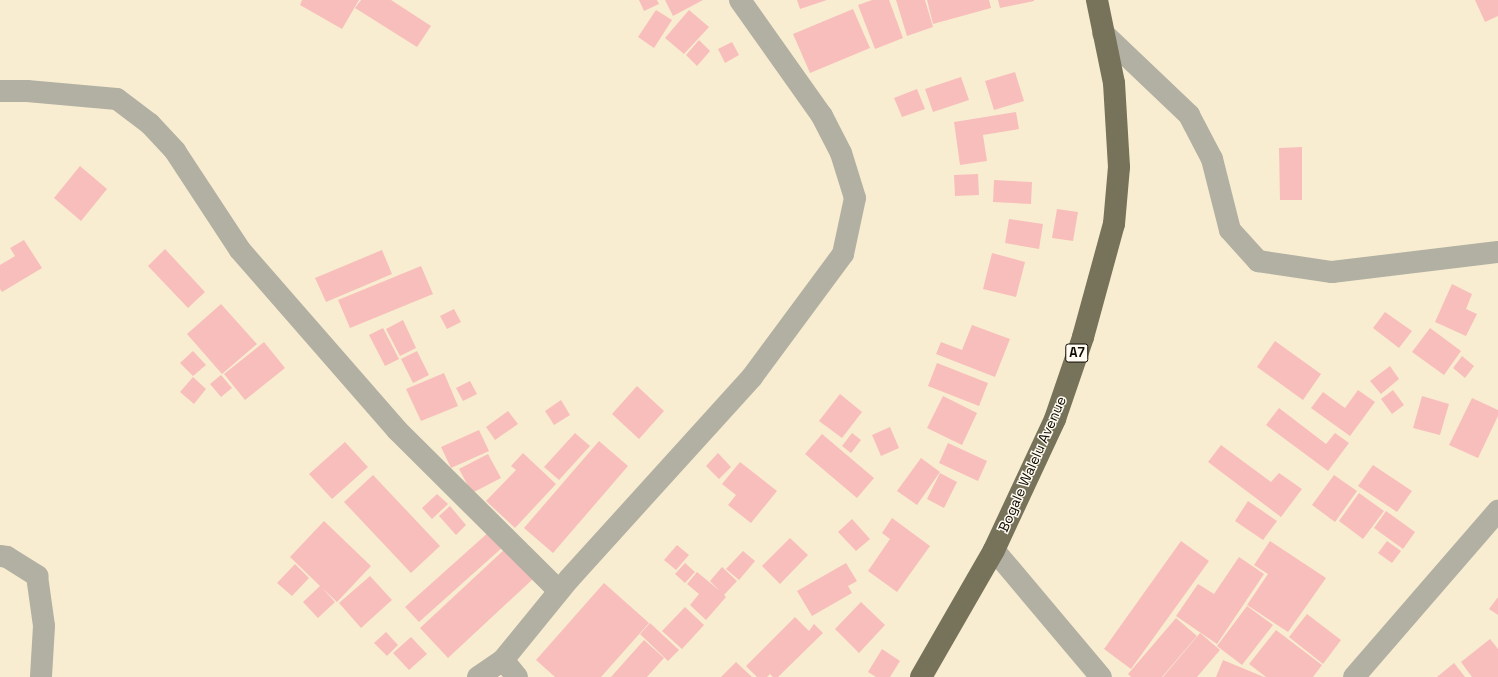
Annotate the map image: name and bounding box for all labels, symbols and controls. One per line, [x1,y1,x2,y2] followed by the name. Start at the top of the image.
[1065,342,1089,364] road number: A7
[994,393,1070,535] street label: Bogale Walelu Avenue

